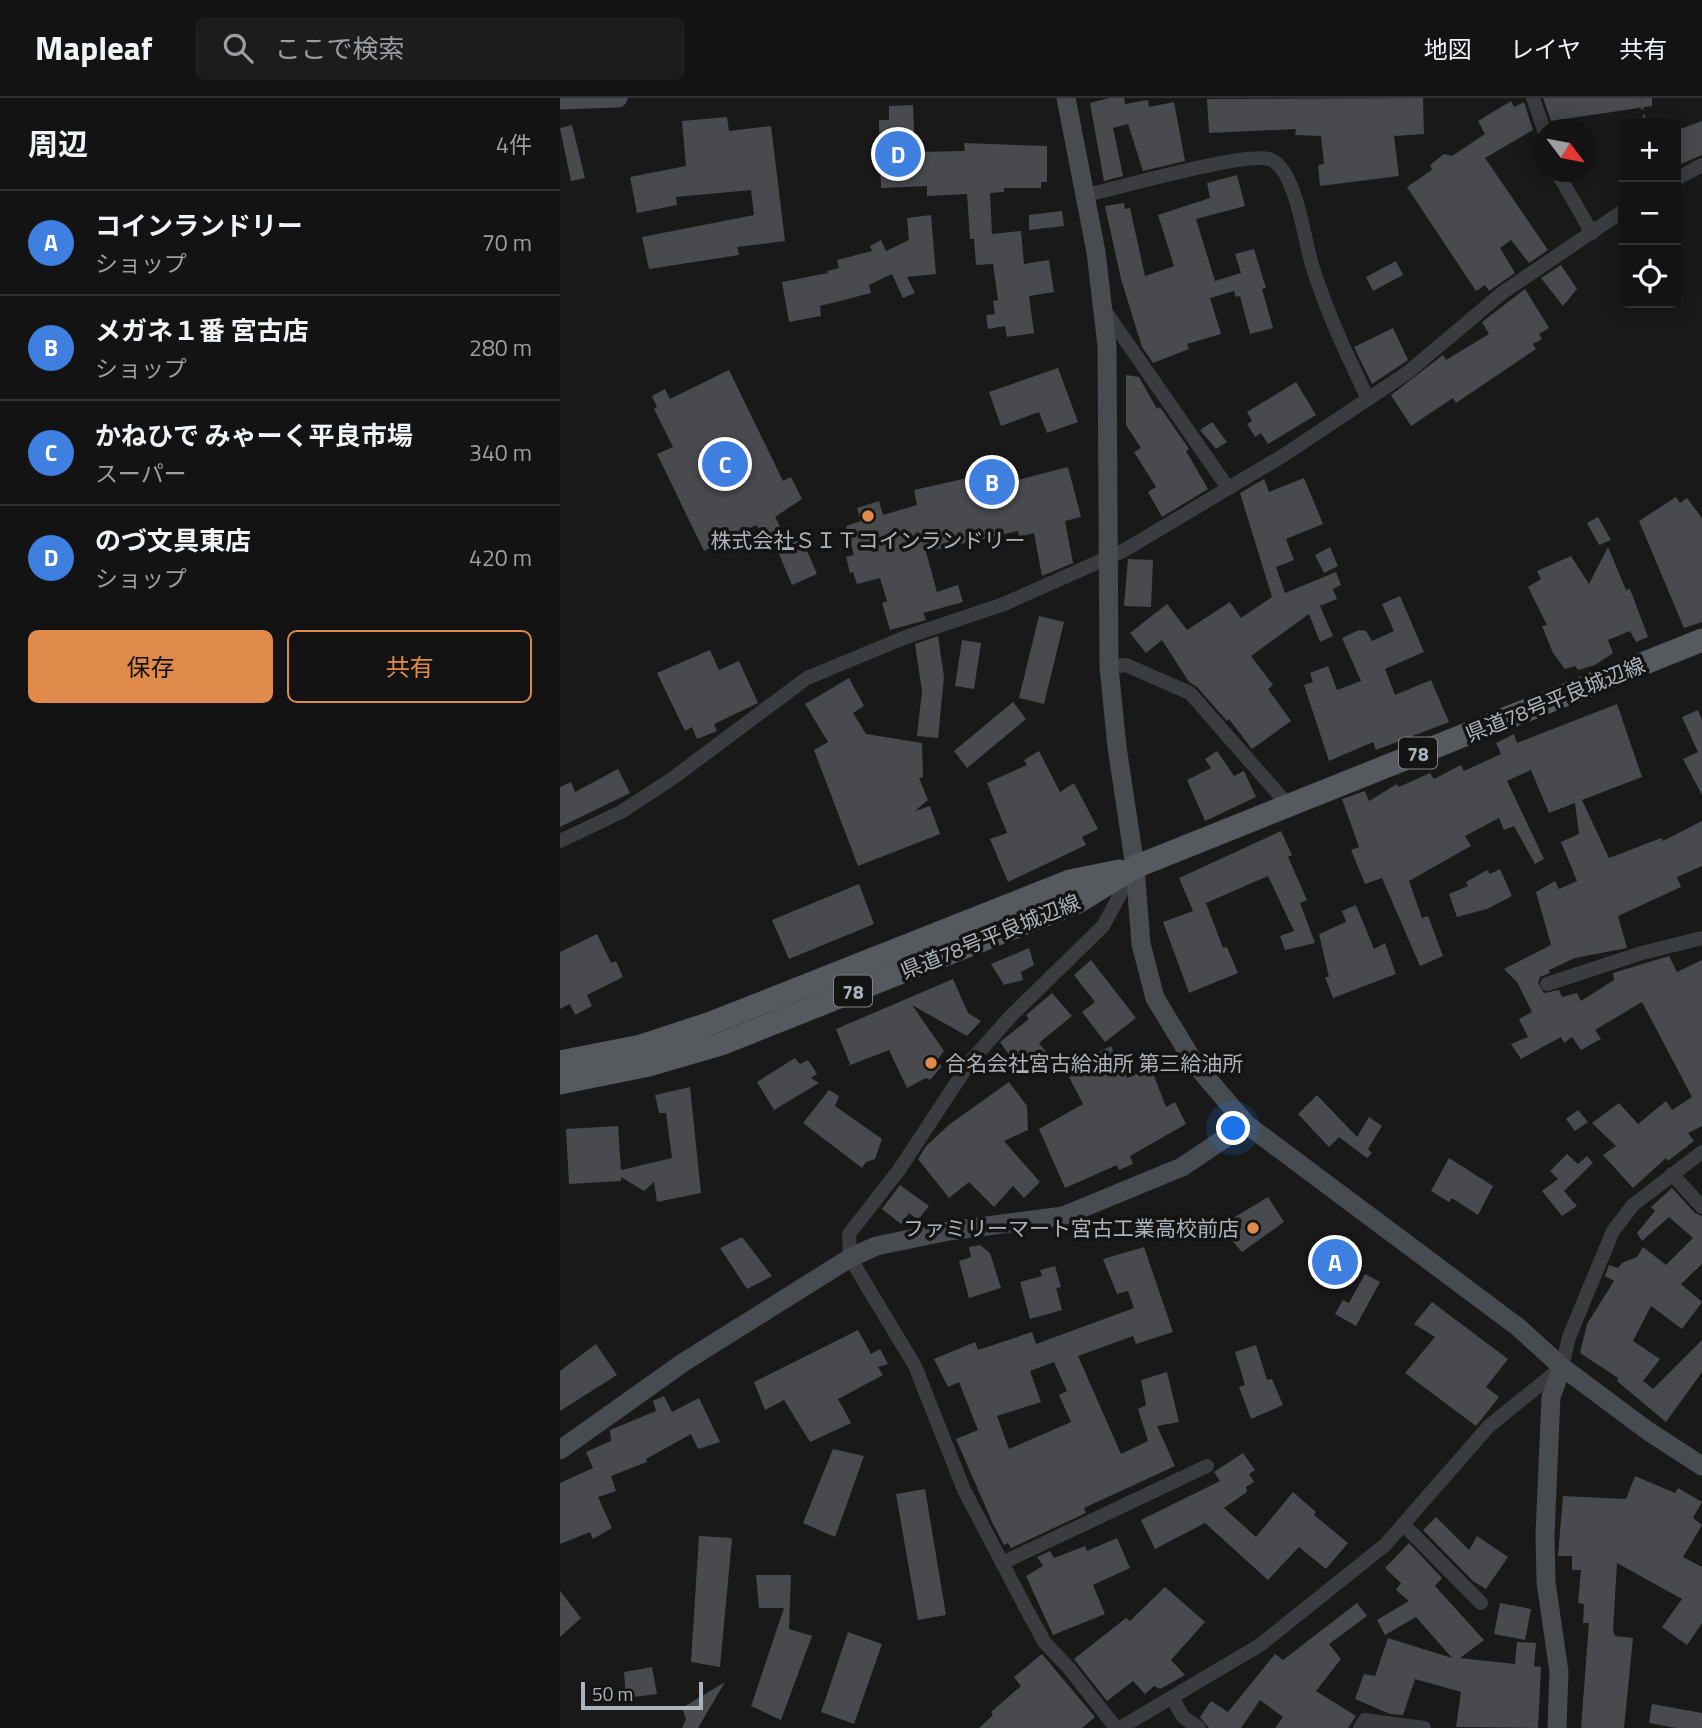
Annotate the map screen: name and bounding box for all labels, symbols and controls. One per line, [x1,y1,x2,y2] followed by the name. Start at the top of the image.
[195,17,685,80] search box
[35,23,153,73] text: Mapleaf
[219,29,257,67] icon: search
[275,29,405,68] text: ここで検索
[1424,31,1472,67] text: 地図
[1510,31,1581,67] text: レイヤ
[1619,31,1667,67] text: 共有
[1534,119,1597,182] north arrow
[1618,119,1681,308] map controls
[1618,119,1681,182] button: +
[28,121,88,167] text: 周辺
[496,127,532,162] text: 4件
[875,128,921,180] pin: D
[1618,182,1681,245] button: −
[95,206,303,245] text: コインランドリー
[44,225,58,260] text: A
[482,225,532,260] text: 70 m
[1618,245,1681,308] button: locate
[95,246,187,281] text: ショップ
[95,311,309,350] text: メガネ１番 宮古店
[44,330,58,365] text: B
[469,330,532,365] text: 280 m
[95,351,187,386] text: ショップ
[95,416,413,455] text: かねひで みゃーく平良市場
[45,435,57,470] text: C
[469,435,532,470] text: 340 m
[702,438,748,490] pin: C
[95,456,187,491] text: スーパー
[969,456,1015,508] pin: B
[860,508,876,524] marker: 株式会社ＳＩＴコインランドリー
[95,521,251,560] text: のづ文具東店
[711,524,1026,556] place label: 株式会社ＳＩＴコインランドリー
[44,540,58,575] text: D
[469,540,532,575] text: 420 m
[95,561,187,596] text: ショップ
[28,630,273,703] button: 保存
[287,630,532,703] button: 共有
[1460,648,1650,750] street label: 県道78号平良城辺線
[1399,738,1437,768] road number: 78
[895,885,1085,987] street label: 県道78号平良城辺線
[834,976,872,1006] road number: 78
[945,1047,1244,1079] place label: 合名会社宮古給油所 第三給油所
[923,1055,939,1071] marker: 合名会社宮古給油所 第三給油所
[1216,1111,1250,1145] your location
[903,1212,1239,1244] place label: ファミリーマート宮古工業高校前店
[1245,1220,1261,1236] marker: ファミリーマート宮古工業高校前店
[1312,1236,1358,1288] pin: A
[581,1679,704,1711] scale bar
[592,1679,633,1708] text: 50 m

